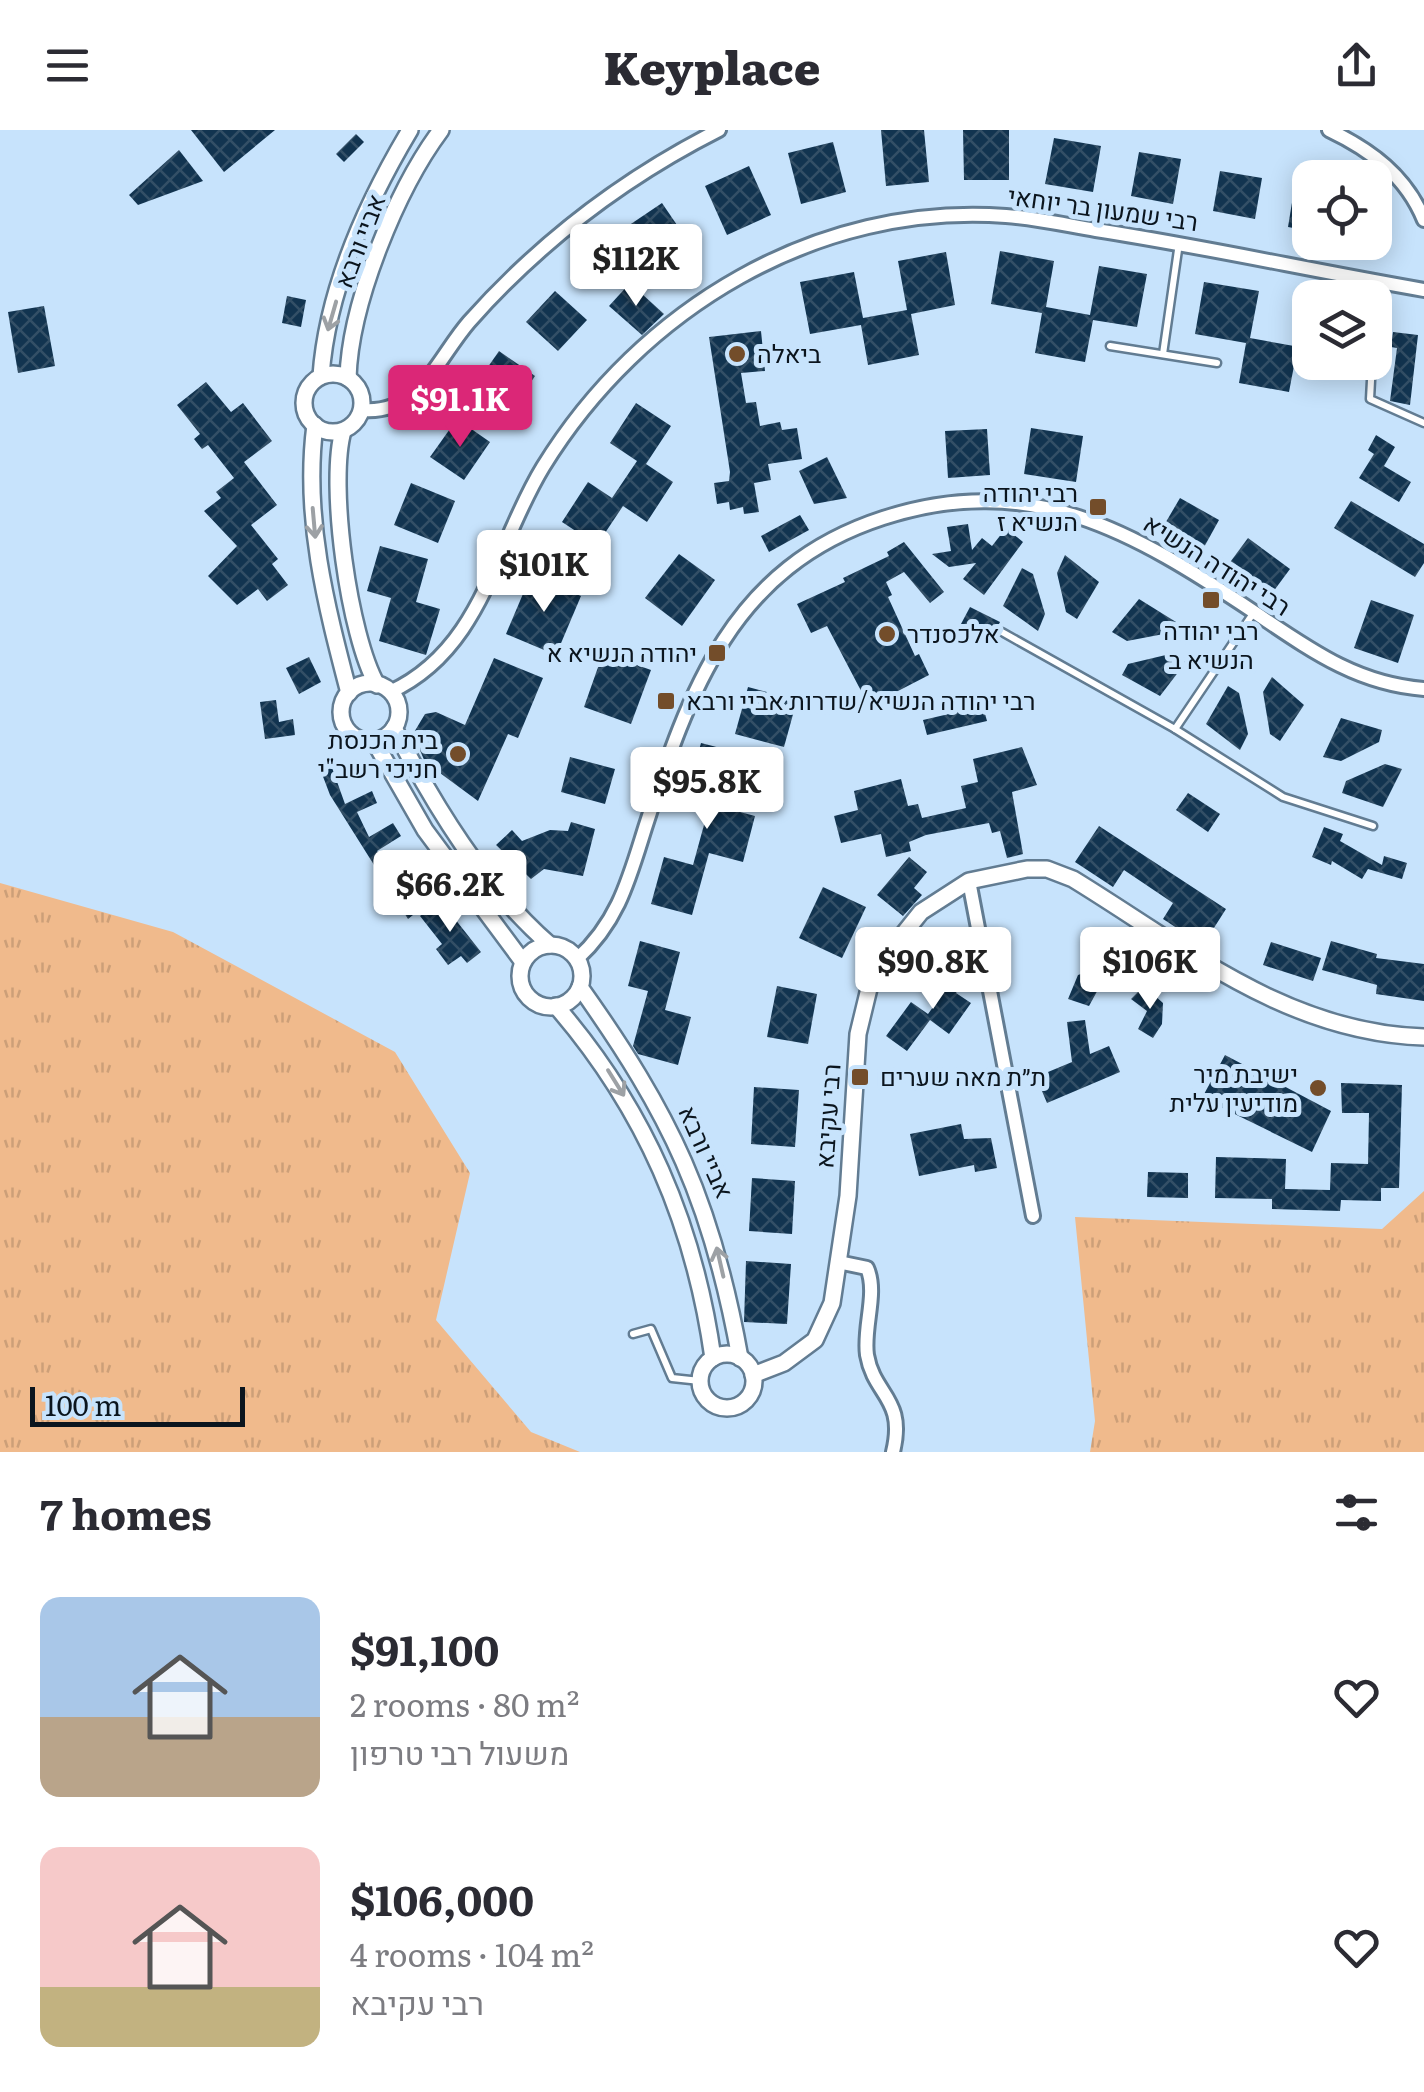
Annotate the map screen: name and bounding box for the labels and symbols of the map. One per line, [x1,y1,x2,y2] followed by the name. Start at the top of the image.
[1006,176,1201,239] street label: רבי שמעון בר יוחאי
[324,188,393,293] street label: אביי ורבא
[566,224,706,309] pin: $112K
[321,300,340,331] one-way arrow
[757,334,821,371] place label: ביאלה
[726,343,748,365] marker: ביאלה
[379,365,541,450] pin: $91.1K
[983,473,1078,539] place label: רבי יהודה הנשיא ז
[1087,496,1109,518] marker: רבי יהודה הנשיא ז
[1137,504,1299,624] street label: רבי יהודה הנשיא
[304,506,323,538] one-way arrow
[474,530,614,615] pin: $101K
[1200,589,1222,611] marker: רבי יהודה הנשיא ב
[1163,611,1259,677] place label: רבי יהודה הנשיא ב
[907,614,1000,651] place label: אלכסנדר
[876,623,898,645] marker: אלכסנדר
[546,633,697,670] place label: יהודה הנשיא א
[706,642,728,664] marker: יהודה הנשיא א
[686,681,1036,718] place label: רבי יהודה הנשיא/שדרות אביי ורבא
[655,690,677,712] marker: רבי יהודה הנשיא/שדרות אביי ורבא
[318,720,438,786] place label: בית הכנסת חניכי רשב"י
[447,743,469,765] marker: בית הכנסת חניכי רשב"י
[626,747,788,832] pin: $95.8K
[369,850,531,935] pin: $66.2K
[852,927,1014,1012] pin: $90.8K
[1080,927,1220,1012] pin: $106K
[1170,1054,1298,1120] place label: ישיבת מיר מודיעין עלית
[880,1057,1046,1094] place label: ת״ת מאה שערים
[804,1062,849,1169] street label: רבי עקיבא
[849,1066,871,1088] marker: ת״ת מאה שערים
[606,1068,627,1097] one-way arrow
[1307,1077,1329,1099] marker: ישיבת מיר מודיעין עלית
[671,1099,744,1204] street label: אביי ורבא
[710,1247,728,1279] one-way arrow
[30,1382,245,1426] scale bar

